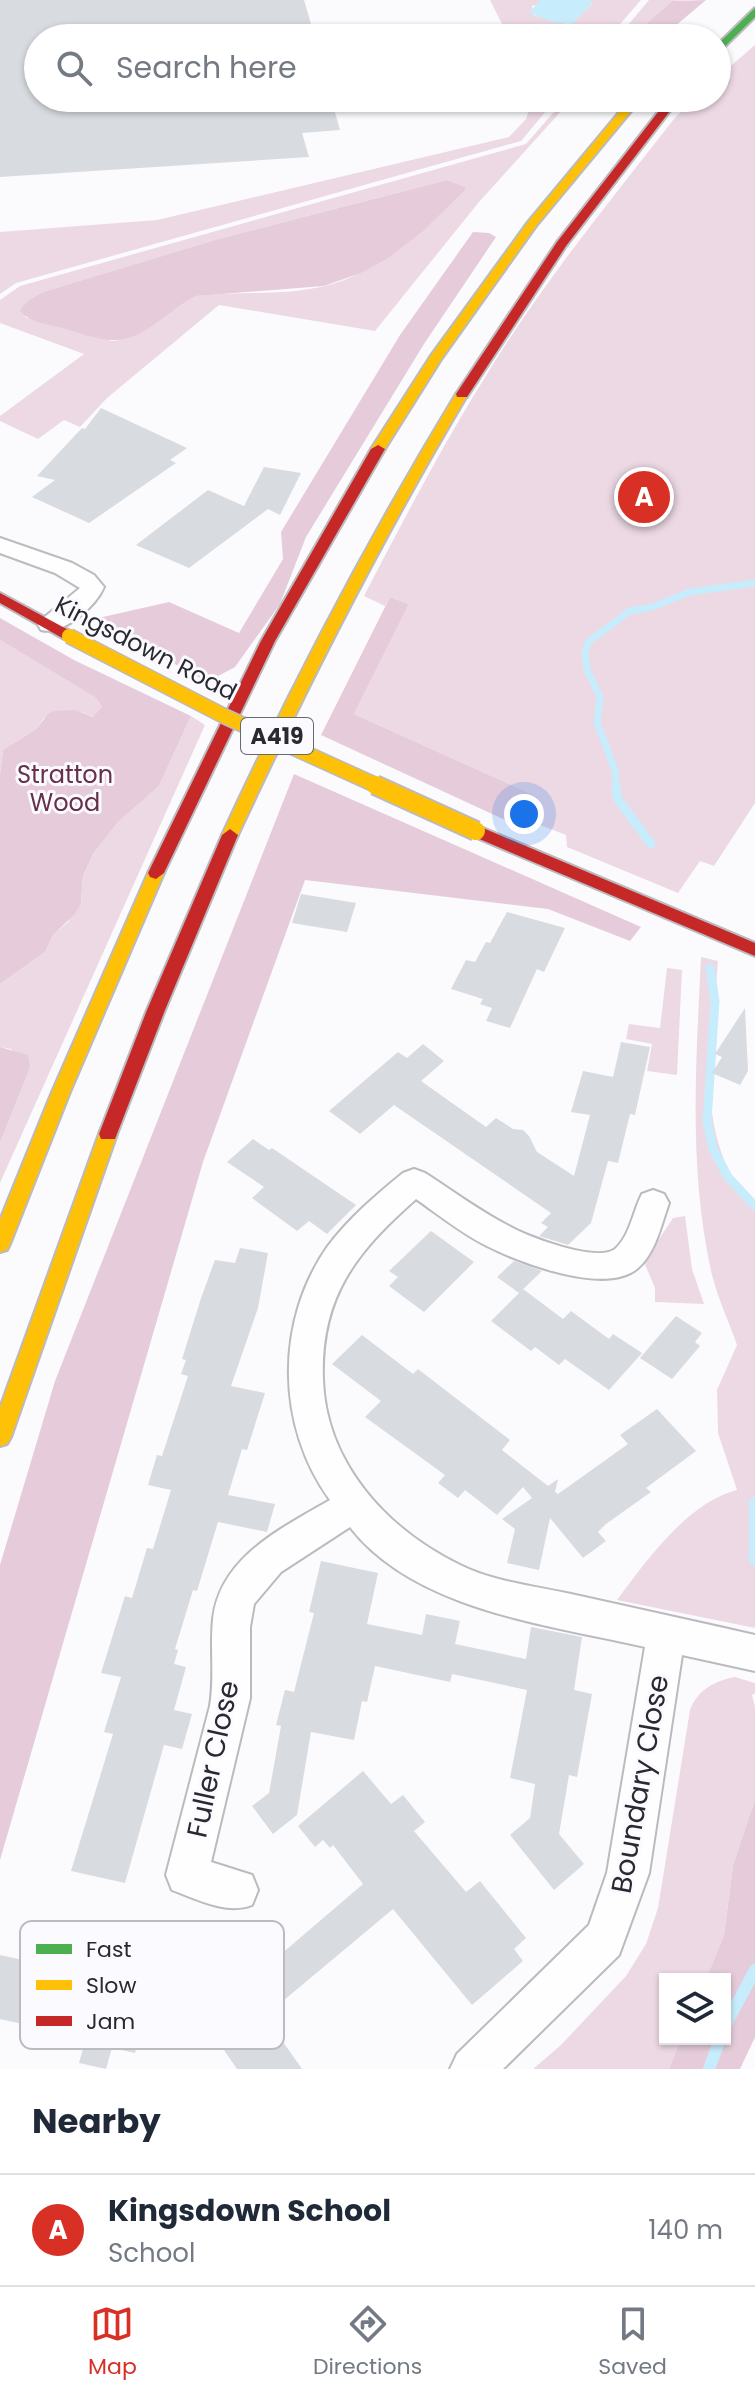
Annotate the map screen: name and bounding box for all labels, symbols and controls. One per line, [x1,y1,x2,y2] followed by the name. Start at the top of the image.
[24,24,731,112] search box
[52,46,96,90] icon: search
[116,46,297,89] text: Search here
[618,467,670,527] pin: A
[49,588,243,708] street label: Kingsdown Road
[241,718,313,754] road number: A419
[17,758,113,819] park label: Stratton Wood
[504,794,544,834] your location
[602,1672,678,1896] street label: Boundary Close
[177,1677,249,1841] street label: Fuller Close
[20,1921,284,2049] legend
[86,1934,131,1965] text: Fast
[86,1970,136,2001] text: Slow
[659,1973,731,2045] map controls
[659,1973,731,2045] button: layers
[86,2006,135,2037] text: Jam
[32,2097,161,2145] text: Nearby
[108,2189,391,2232] text: Kingsdown School
[48,2212,68,2248] text: A
[648,2212,723,2248] text: 140 m
[108,2235,195,2271] text: School
[88,2302,137,2383] tab: Map
[313,2302,422,2383] tab: Directions
[598,2302,667,2383] tab: Saved

